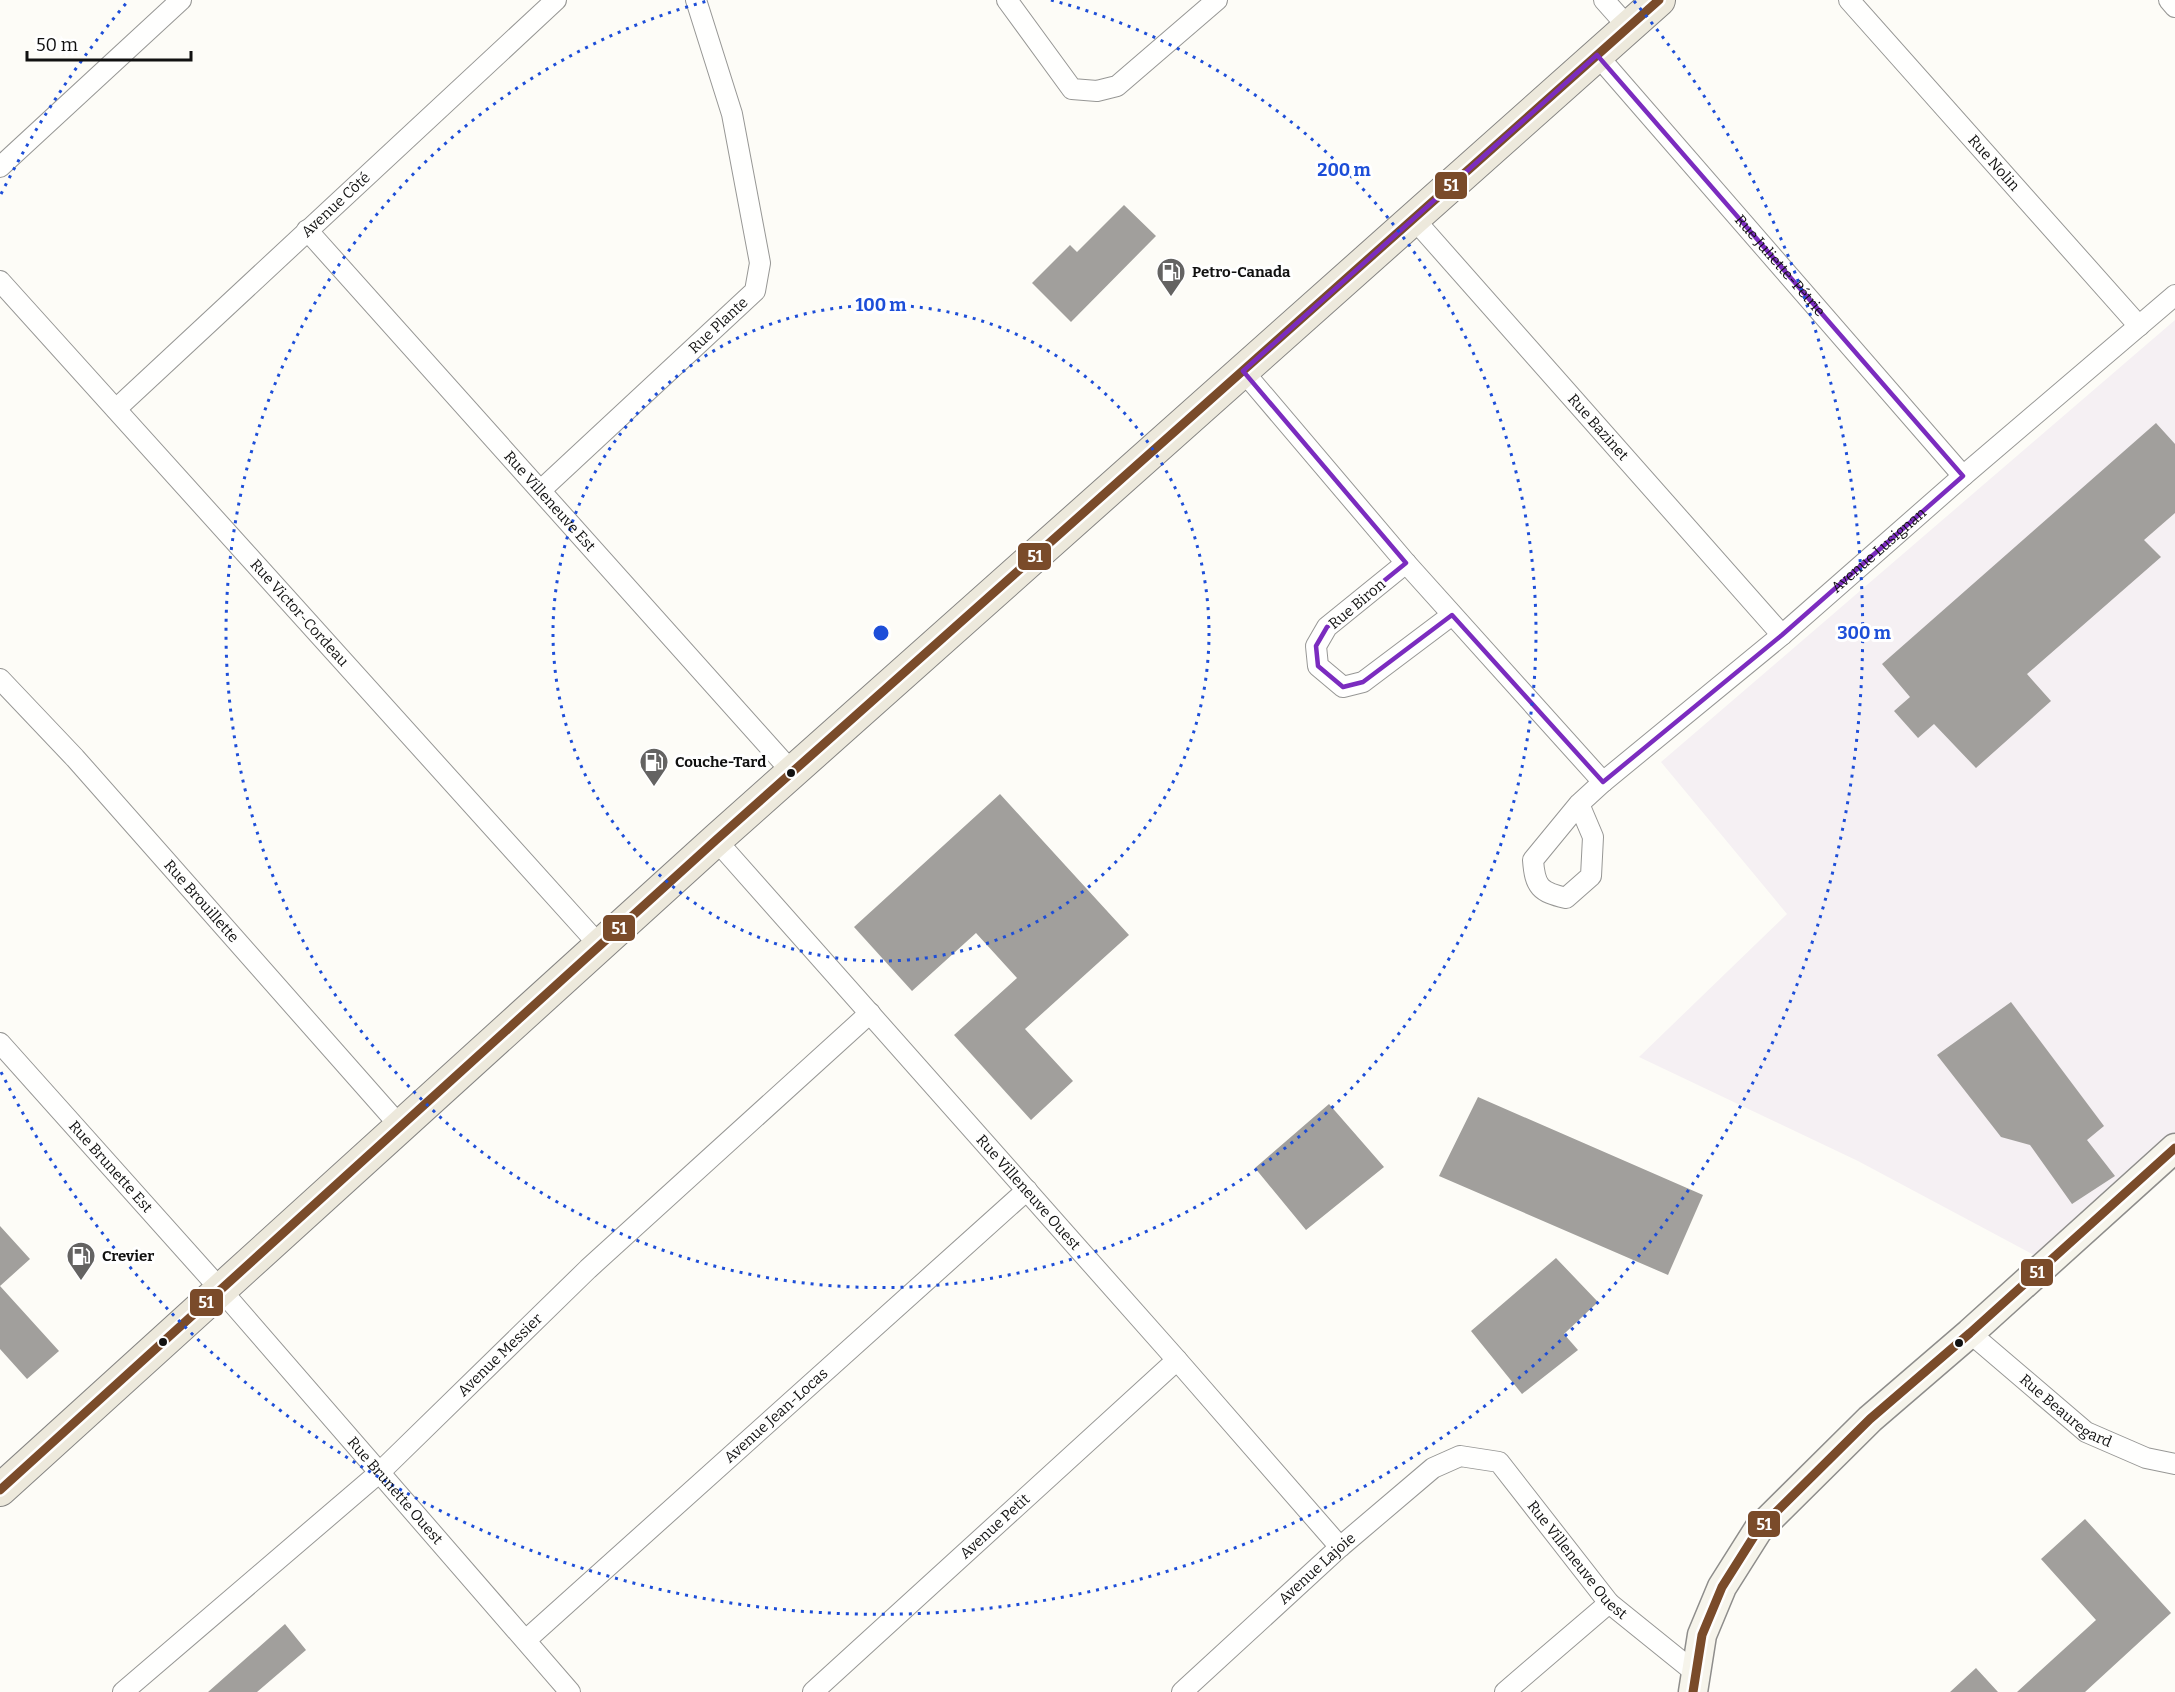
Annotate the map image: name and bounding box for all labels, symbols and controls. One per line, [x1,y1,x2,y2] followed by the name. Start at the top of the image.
[27,24,190,62] scale bar
[36,34,78,56] text: 50 m
[1964,131,2024,195] street label: Rue Nolin
[1317,159,1371,181] text: 200 m
[298,168,374,241] street label: Avenue Côté
[1434,171,1468,200] line badge: 51
[1443,176,1459,195] text: 51
[1731,211,1829,320] street label: Rue Juliette-Pétrie
[1155,256,1187,298] fuel station icon: Petro-Canada
[1192,263,1291,281] place label: Petro-Canada
[685,293,752,357] street label: Rue Plante
[855,294,907,316] text: 100 m
[1564,390,1633,465] street label: Rue Bazinet
[500,447,600,556] street label: Rue Villeneuve Est
[1827,503,1930,597] street label: Avenue Lusignan
[1017,542,1052,571] line badge: 51
[1027,547,1043,566] text: 51
[246,556,352,670] street label: Rue Victor-Cordeau
[1325,575,1389,633] street label: Rue Biron
[1837,622,1891,644] text: 300 m
[871,623,891,643] centre of rings
[638,746,670,788] fuel station icon: Couche-Tard
[675,753,766,771] place label: Couche-Tard
[785,767,797,779] unlabelled marker
[160,856,243,946] street label: Rue Brouillette
[602,914,636,942] line badge: 51
[611,919,627,938] text: 51
[65,1117,157,1217] street label: Rue Brunette Est
[973,1131,1085,1254] street label: Rue Villeneuve Ouest
[65,1240,97,1282] fuel station icon: Crevier
[102,1247,154,1265] place label: Crevier
[2020,1258,2054,1287] line badge: 51
[2029,1263,2045,1282] text: 51
[189,1288,224,1317] line badge: 51
[198,1293,214,1312] text: 51
[454,1309,546,1400] street label: Avenue Messier
[157,1336,169,1348] unlabelled marker
[1953,1337,1965,1349] unlabelled marker
[721,1364,831,1467] street label: Avenue Jean-Locas
[2016,1370,2115,1451] street label: Rue Beauregard
[344,1433,447,1548] street label: Rue Brunette Ouest
[956,1490,1034,1563] street label: Avenue Petit
[1524,1497,1631,1623] street label: Rue Villeneuve Ouest
[1747,1510,1781,1538] line badge: 51
[1756,1515,1772,1534] text: 51
[1275,1529,1359,1608] street label: Avenue Lajoie

